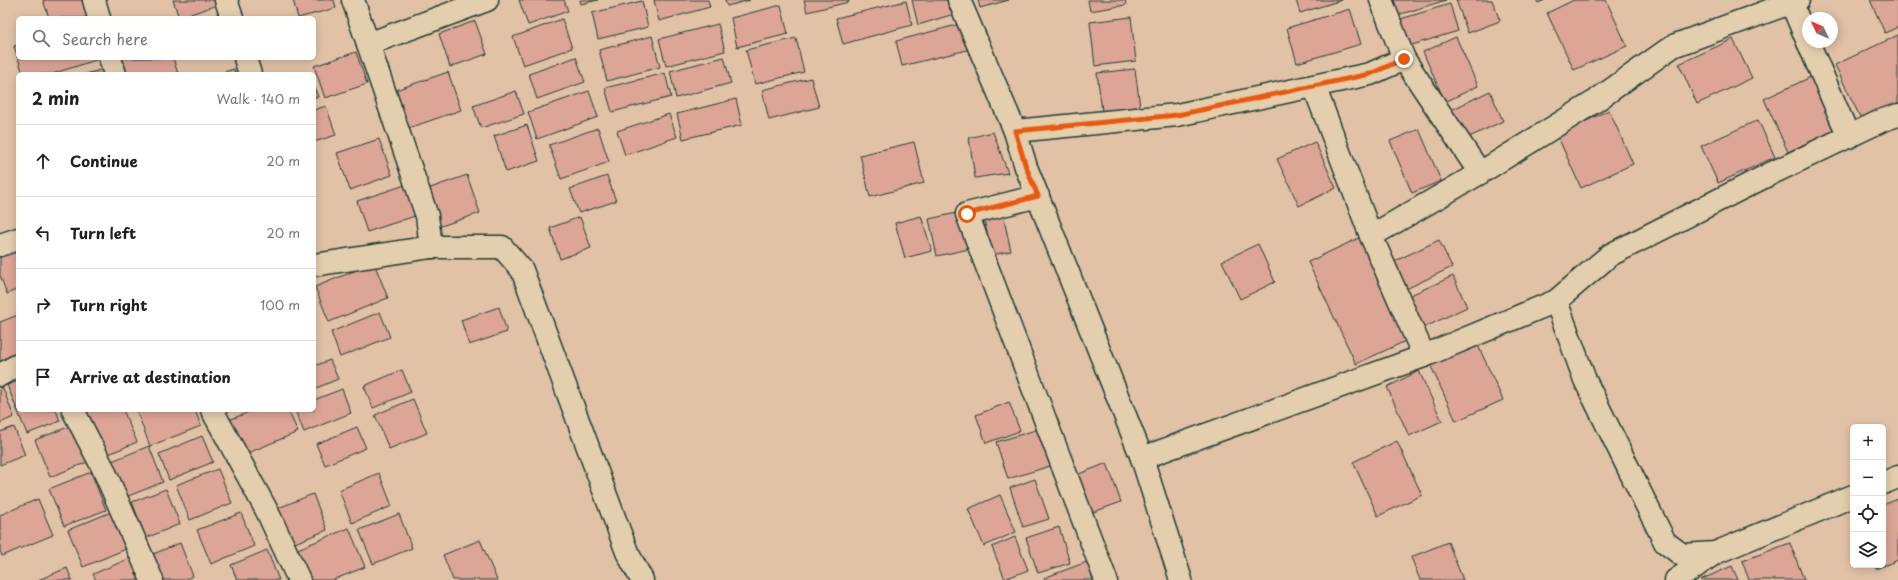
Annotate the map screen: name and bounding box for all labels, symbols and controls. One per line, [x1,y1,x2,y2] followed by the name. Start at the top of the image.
[1802,12,1838,48] north arrow
[16,16,316,60] search box
[30,27,52,49] icon: search
[62,27,148,50] text: Search here
[1395,50,1413,68] route end
[32,85,79,111] text: 2 min
[217,89,300,108] text: Walk · 140 m
[70,149,138,172] text: Continue
[32,150,54,172] icon: ahead
[266,151,300,170] text: 20 m
[958,205,976,223] route start
[70,221,136,244] text: Turn left
[32,222,54,244] icon: left
[266,223,300,242] text: 20 m
[70,293,147,316] text: Turn right
[32,294,54,316] icon: right
[260,295,300,314] text: 100 m
[70,365,231,388] text: Arrive at destination
[32,366,54,388] icon: arrive
[1850,424,1886,568] map controls
[1850,424,1886,460] button: +
[1850,460,1886,496] button: −
[1850,496,1886,532] button: locate
[1850,532,1886,568] button: layers

